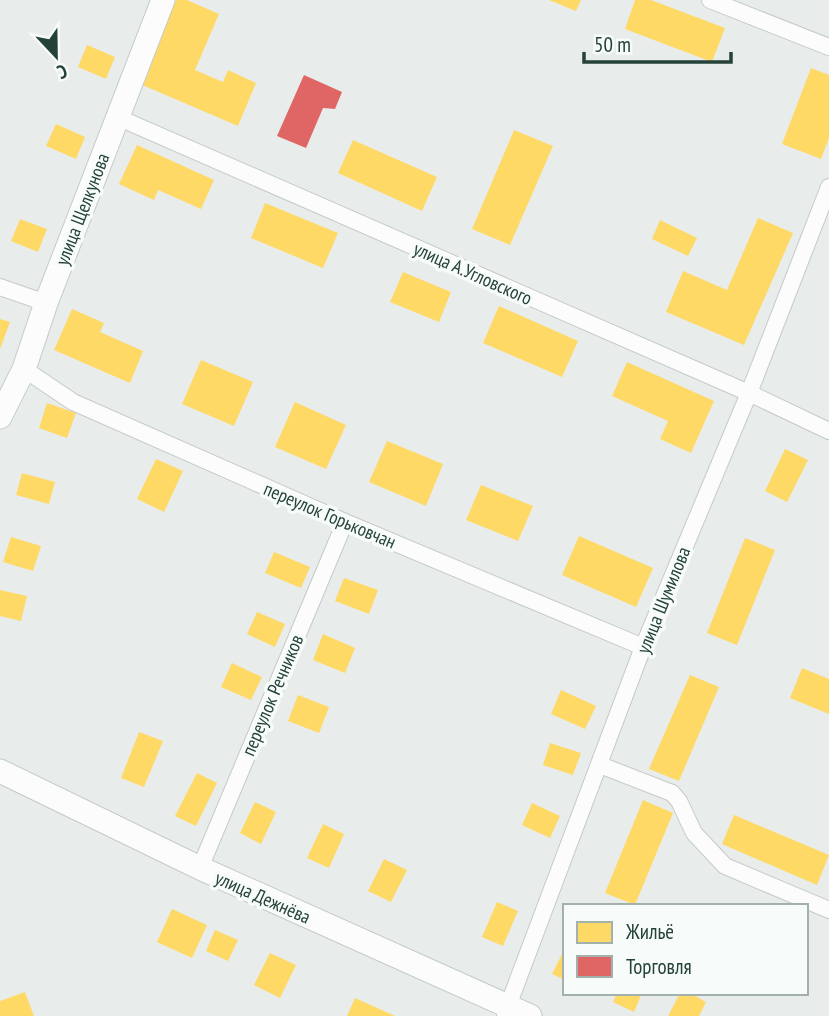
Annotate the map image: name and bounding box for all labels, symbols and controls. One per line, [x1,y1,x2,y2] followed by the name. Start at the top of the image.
[21,21,91,91] north arrow
[584,21,731,65] scale bar
[594,31,631,58] text: 50 m
[54,59,71,85] text: С
[50,150,114,268] street label: улица Щелкунова
[410,236,536,310] street label: улица А.Угловского
[260,476,400,554] street label: переулок Горьковчан
[631,543,695,657] street label: улица Шумилова
[236,631,308,759] street label: переулок Речников
[212,865,314,929] street label: улица Дежнёва
[563,904,808,995] legend
[625,918,674,945] text: Жильё
[626,953,692,980] text: Торговля

